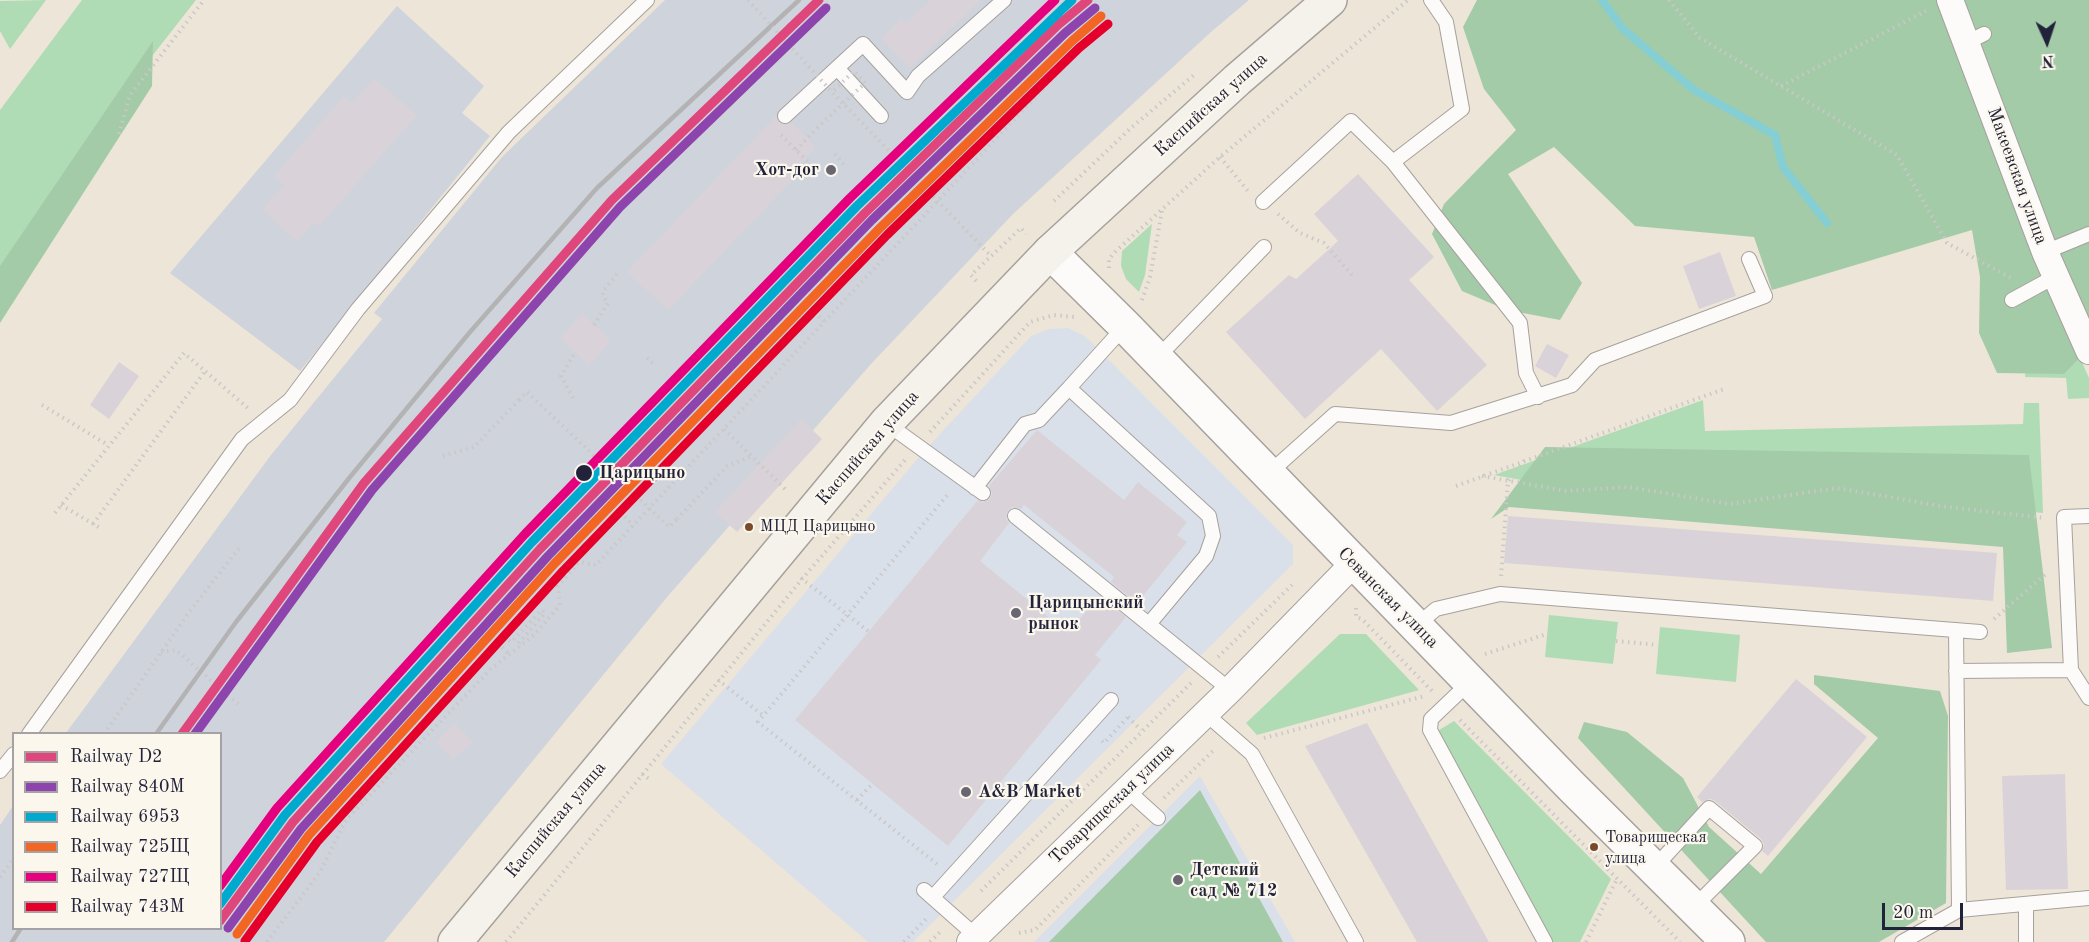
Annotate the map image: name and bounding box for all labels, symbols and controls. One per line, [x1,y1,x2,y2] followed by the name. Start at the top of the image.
[2017,12,2077,72] north arrow
[1150,48,1272,162] street label: Каспийская улица
[2041,52,2054,68] text: N
[1982,104,2052,248] street label: Макеевская улица
[755,159,819,181] place label: Хот-дог
[824,163,838,177] marker: Хот-дог
[812,386,924,510] street label: Каспийская улица
[599,462,685,484] place label: Царицыно
[574,463,594,483] marker: Царицыно
[760,517,875,537] place label: МЦД Царицыно
[743,521,755,533] marker: МЦД Царицыно
[1333,543,1443,653] street label: Севанская улица
[1028,592,1144,634] place label: Царицынский рынок
[1009,606,1023,620] marker: Царицынский рынок
[12,732,222,930] legend
[1045,739,1179,869] street label: Товарищеская улица
[70,748,163,766] text: Railway D2
[501,757,611,883] street label: Каспийская улица
[70,778,184,796] text: Railway 840М
[978,781,1082,803] place label: A&B Market
[959,785,973,799] marker: A&B Market
[70,808,180,826] text: Railway 6953
[1605,828,1707,866] place label: Товарищеская улица
[70,838,189,856] text: Railway 725Щ
[1588,841,1600,853] marker: Товарищеская улица
[1190,859,1278,902] place label: Детский сад № 712
[70,868,189,886] text: Railway 727Щ
[1171,873,1185,887] marker: Детский сад № 712
[1885,891,1966,929] scale bar
[70,898,184,916] text: Railway 743М
[1893,904,1933,922] text: 20 m

